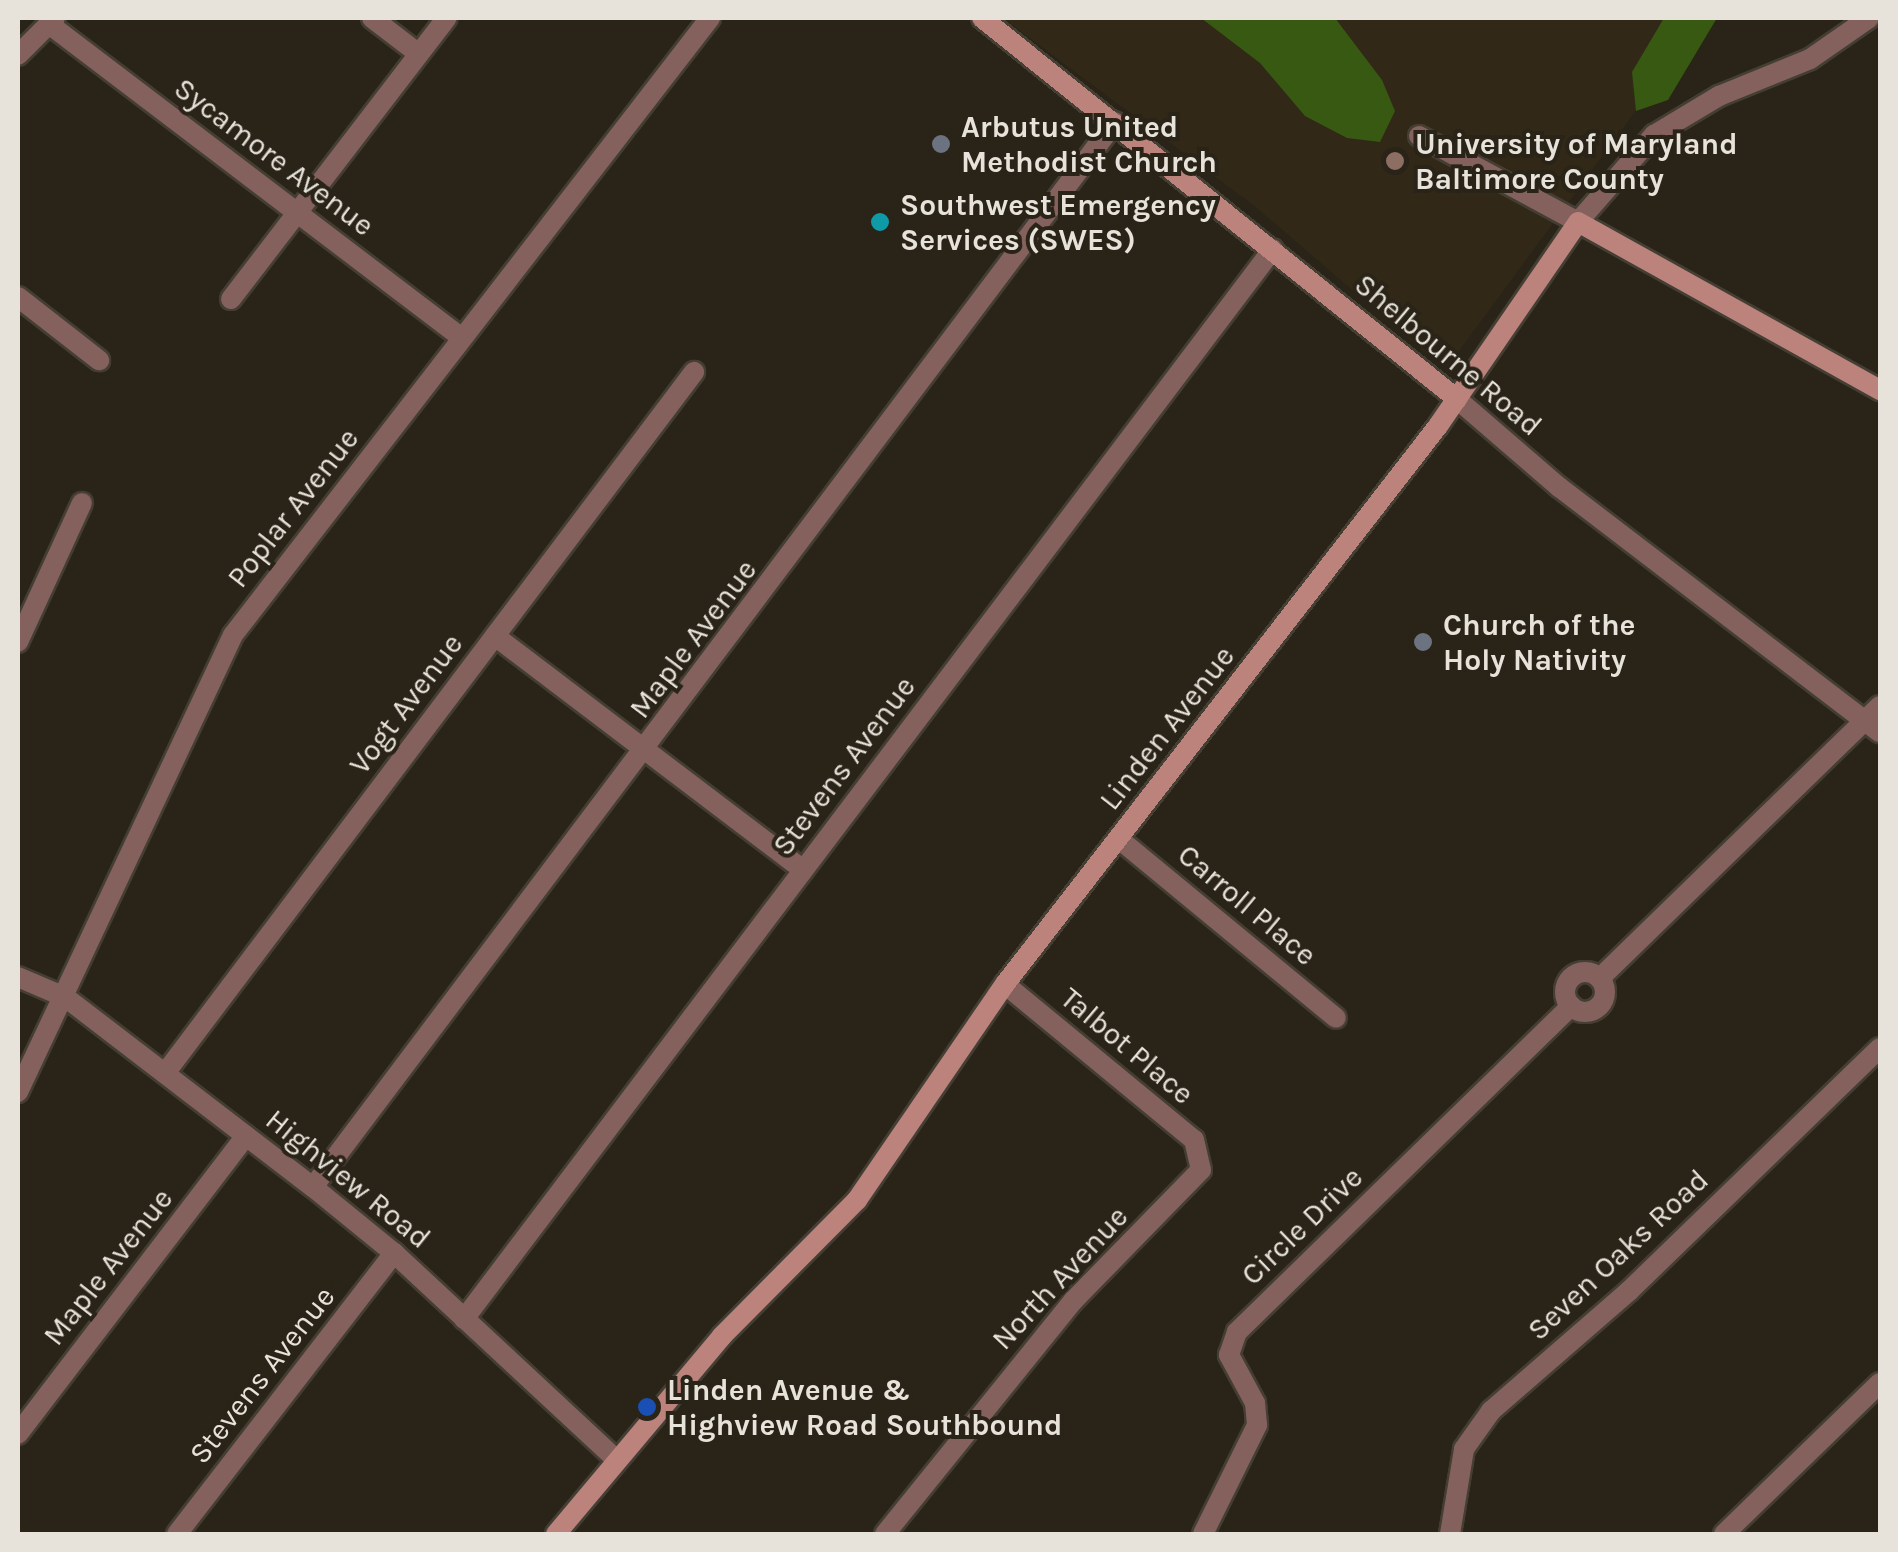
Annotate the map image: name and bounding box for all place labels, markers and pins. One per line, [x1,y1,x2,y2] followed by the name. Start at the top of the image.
[961,109,1217,180] place label: Arbutus United Methodist Church
[1415,126,1738,196] place label: University of Maryland Baltimore County
[930,133,952,155] marker: Arbutus United Methodist Church
[1384,150,1406,172] marker: University of Maryland Baltimore County
[900,187,1216,258] place label: Southwest Emergency Services (SWES)
[869,211,891,233] marker: Southwest Emergency Services (SWES)
[1443,607,1635,678] place label: Church of the Holy Nativity
[1412,631,1434,653] marker: Church of the Holy Nativity
[667,1372,1062,1442] place label: Linden Avenue & Highview Road Southbound
[636,1396,658,1418] marker: Linden Avenue & Highview Road Southbound

